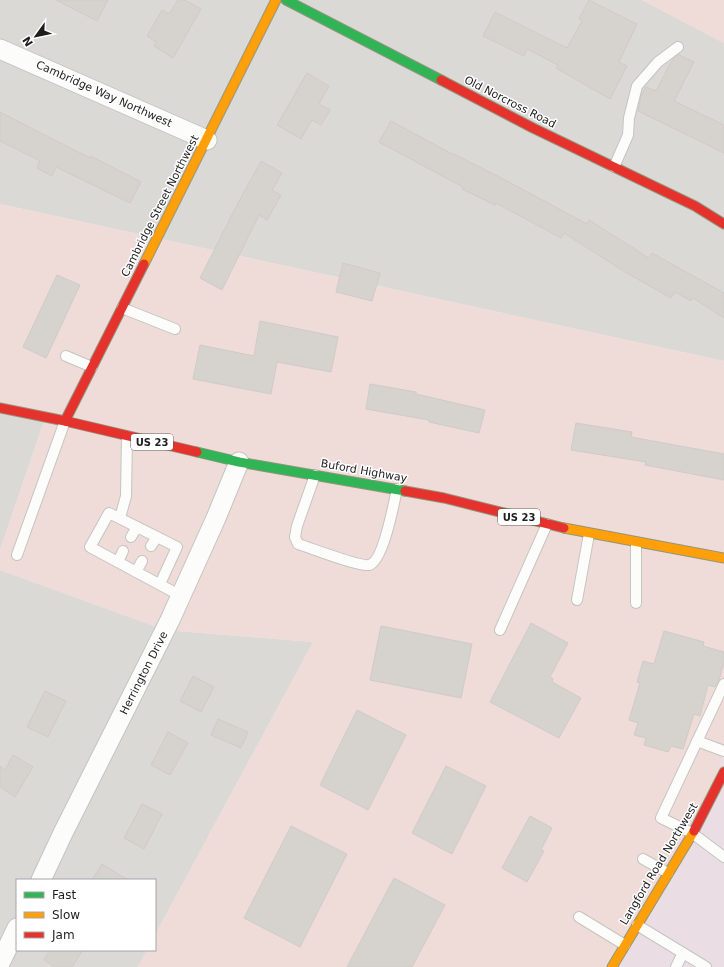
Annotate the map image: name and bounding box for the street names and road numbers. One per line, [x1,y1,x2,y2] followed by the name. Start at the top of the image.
[34,58,175,130] street label: Cambridge Way Northwest
[462,73,558,131] street label: Old Norcross Road
[118,132,202,279] street label: Cambridge Street Northwest
[131,434,173,450] road number: US 23
[320,457,409,485] street label: Buford Highway
[498,509,540,525] road number: US 23
[117,629,171,717] street label: Herrington Drive
[617,800,701,927] street label: Langford Road Northwest

